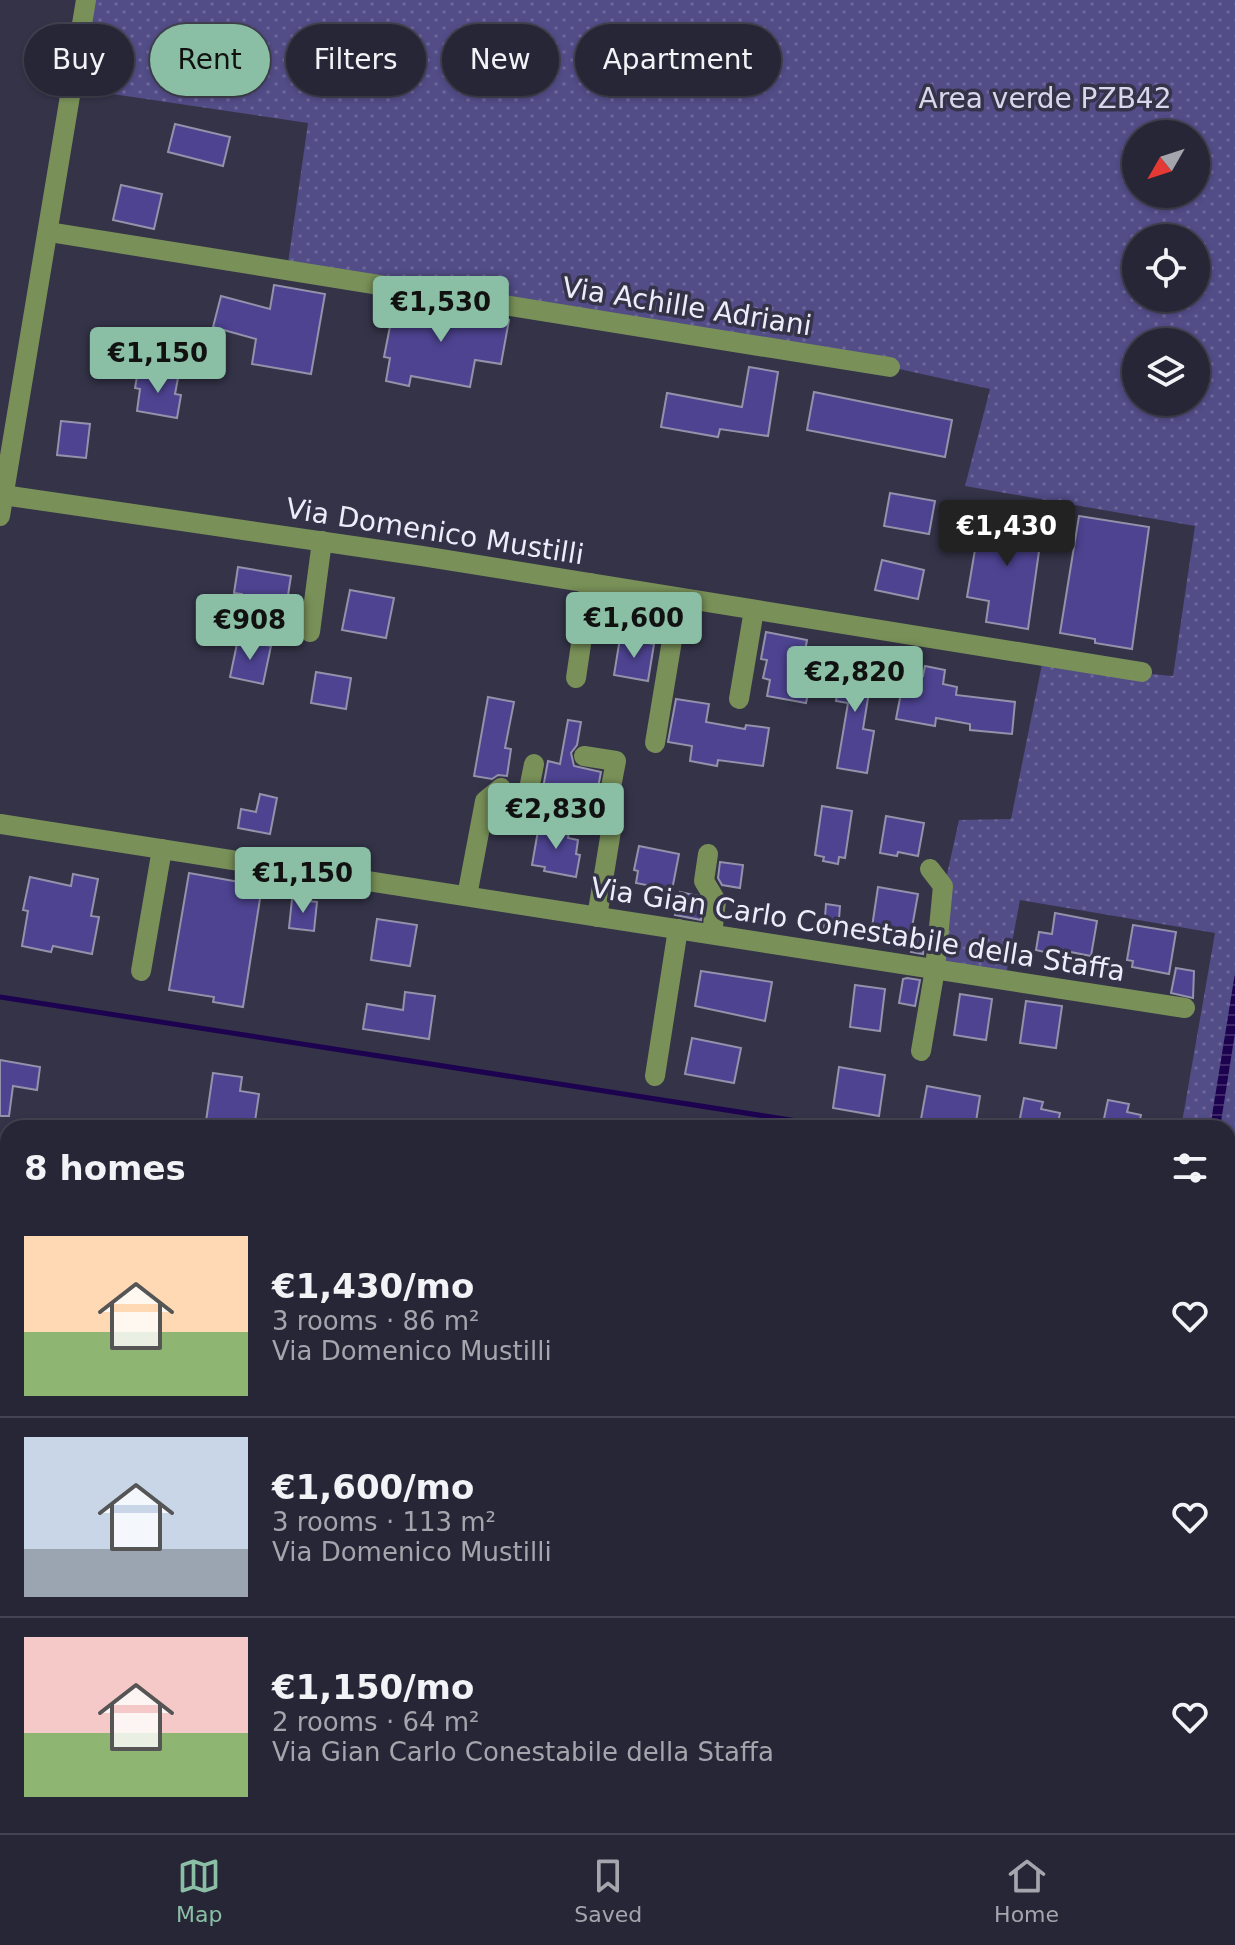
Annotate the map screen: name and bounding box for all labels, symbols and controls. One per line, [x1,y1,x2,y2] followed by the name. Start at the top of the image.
[24,24,134,96] chip: Buy
[150,24,270,96] chip: Rent
[286,24,426,96] chip: Filters
[442,24,559,96] chip: New
[575,24,781,96] chip: Apartment
[919,82,1171,115] park label: Area verde PZB42
[1122,120,1210,208] north arrow
[1122,120,1210,416] map controls
[1122,224,1210,312] button: locate
[560,270,814,343] street label: Via Achille Adriani
[376,276,506,344] pin: €1,530
[391,287,491,317] text: €1,530
[93,327,223,395] pin: €1,150
[1122,328,1210,416] button: layers
[108,338,208,368] text: €1,150
[284,492,586,571] street label: Via Domenico Mustilli
[942,500,1072,568] pin: €1,430
[957,511,1057,541] text: €1,430
[569,592,699,660] pin: €1,600
[203,594,297,662] pin: €908
[584,603,684,633] text: €1,600
[214,605,286,635] text: €908
[790,646,920,714] pin: €2,820
[805,657,905,687] text: €2,820
[491,783,621,851] pin: €2,830
[506,794,606,824] text: €2,830
[238,847,368,915] pin: €1,150
[253,858,353,888] text: €1,150
[588,871,1127,988] street label: Via Gian Carlo Conestabile della Staffa
[1168,1146,1212,1190] icon: filters
[24,1148,186,1188] text: 8 homes
[272,1266,474,1306] text: €1,430/mo
[88,1268,184,1364] icon: home
[1168,1294,1212,1338] icon: heart
[272,1306,480,1336] text: 3 rooms · 86 m²
[272,1336,552,1366] text: Via Domenico Mustilli
[272,1467,474,1507] text: €1,600/mo
[88,1469,184,1565] icon: home
[1168,1495,1212,1539] icon: heart
[272,1507,496,1537] text: 3 rooms · 113 m²
[272,1537,552,1567] text: Via Domenico Mustilli
[272,1667,474,1707] text: €1,150/mo
[88,1669,184,1765] icon: home
[1168,1695,1212,1739] icon: heart
[272,1707,480,1737] text: 2 rooms · 64 m²
[272,1737,774,1767] text: Via Gian Carlo Conestabile della Staffa
[176,1854,222,1927] tab: Map
[574,1854,642,1927] tab: Saved
[994,1854,1059,1927] tab: Home

